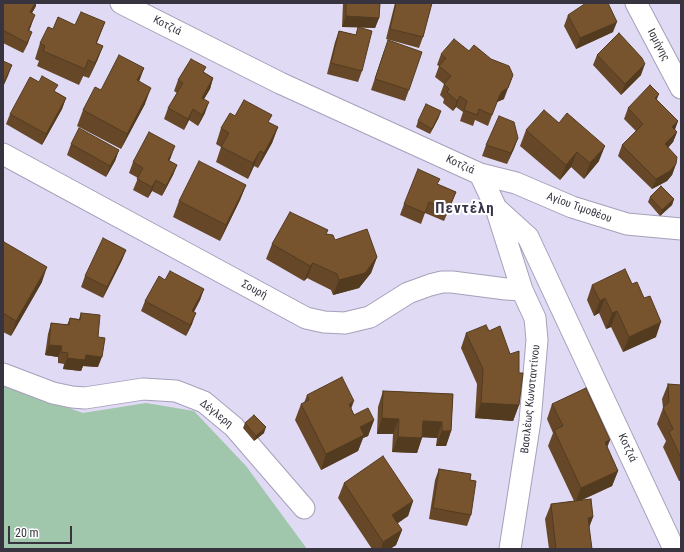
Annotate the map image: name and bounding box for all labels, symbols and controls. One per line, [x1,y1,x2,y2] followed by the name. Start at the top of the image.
[151,13,183,39] street label: Κοτζιά
[644,27,672,63] street label: Ισμήνης
[444,153,476,177] street label: Κοτζιά
[545,190,613,226] street label: Αγίου Τιμοθέου
[435,200,495,218] district label: Πεντέλη
[239,278,269,302] street label: Σουρή
[519,344,543,454] street label: Βασιλέως Κωνσταντίνου
[197,397,235,431] street label: Δέγλερη
[615,432,639,464] street label: Κοτζιά
[10,518,74,544] scale bar
[15,526,39,540] text: 20 m

